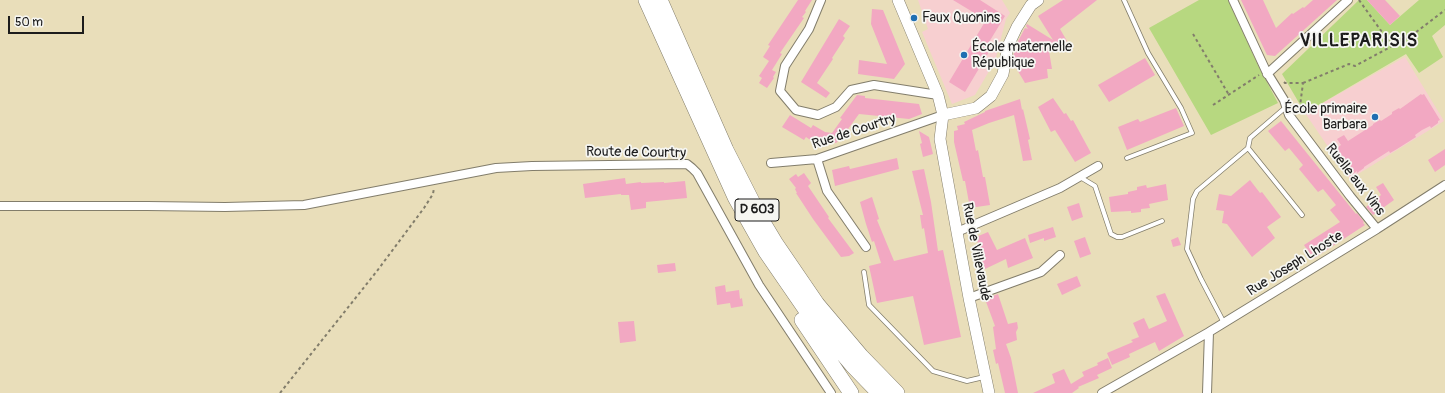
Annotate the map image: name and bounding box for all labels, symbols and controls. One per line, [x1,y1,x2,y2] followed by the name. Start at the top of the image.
[10,8,86,34] scale bar
[922,10,1000,26] place label: Faux Quonins
[909,13,919,23] marker: Faux Quonins
[15,15,43,30] text: 50 m
[1300,30,1418,52] district label: VILLEPARISIS
[972,39,1072,72] place label: École maternelle République
[959,50,969,60] marker: École maternelle République
[1284,101,1367,134] place label: École primaire Barbara
[810,111,898,153] street label: Rue de Courtry
[1370,112,1380,122] marker: École primaire Barbara
[1322,141,1388,219] street label: Ruelle aux Vins
[586,144,686,162] street label: Route de Courtry
[735,199,779,221] road number: D 603
[958,201,994,303] street label: Rue de Villevaudé
[1244,228,1346,300] street label: Rue Joseph Lhoste

